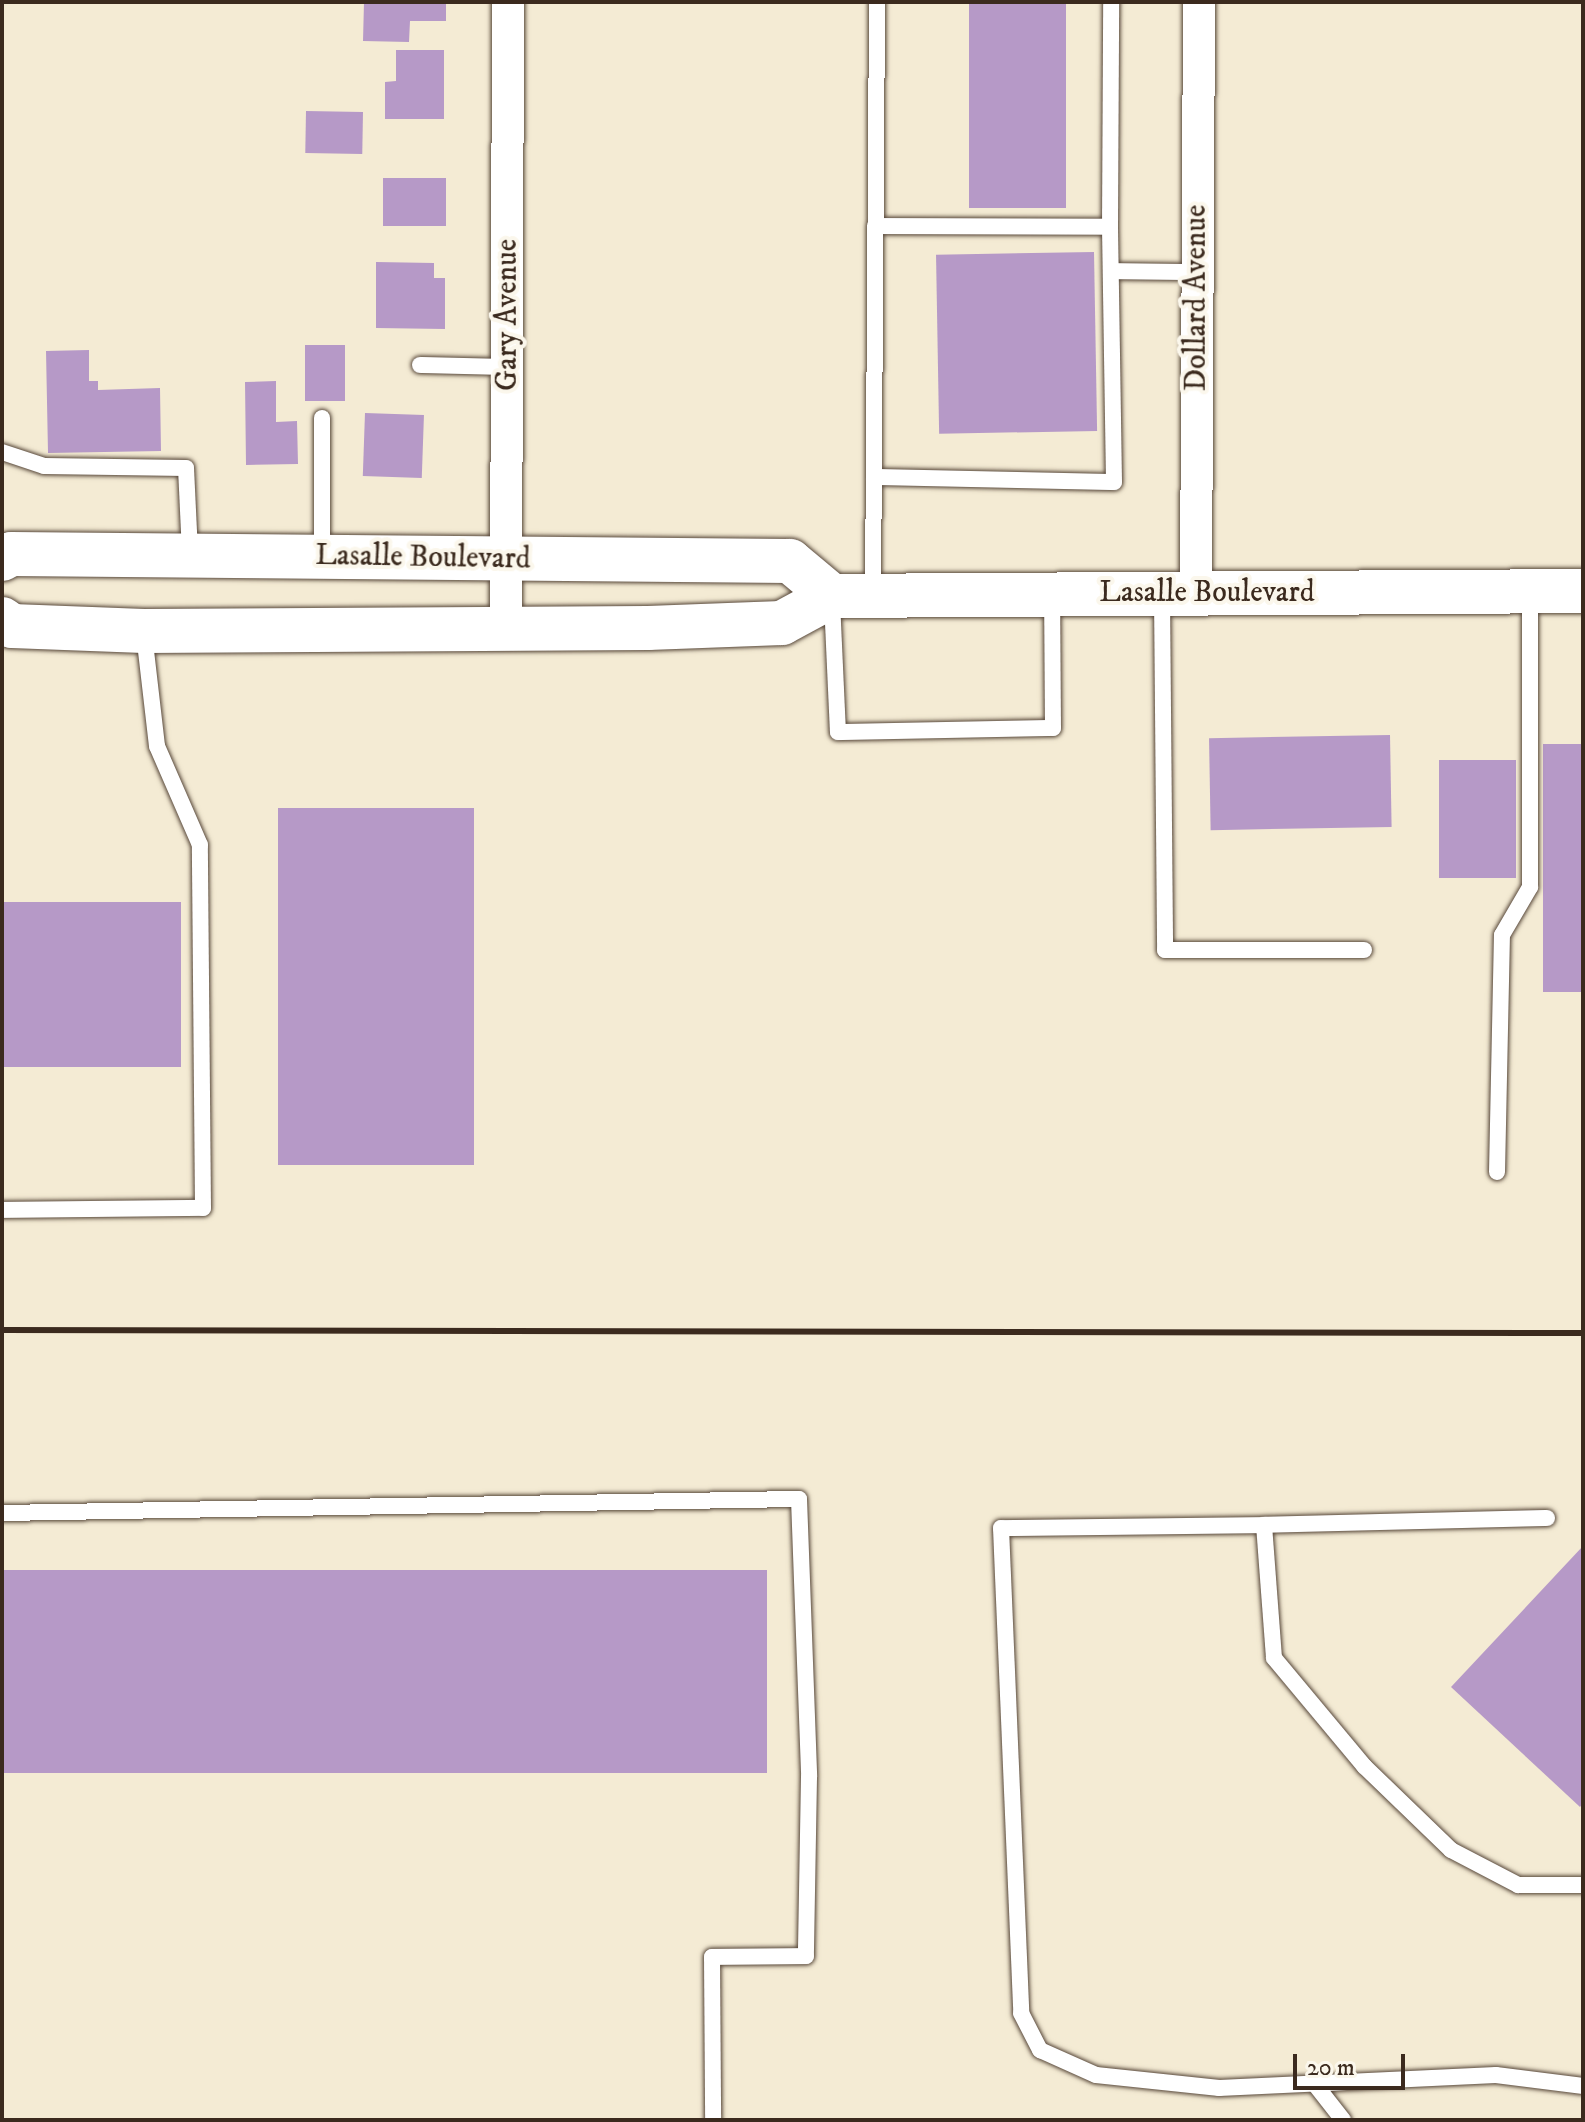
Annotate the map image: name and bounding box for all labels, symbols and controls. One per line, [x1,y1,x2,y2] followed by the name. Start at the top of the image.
[1179,205,1215,391] street label: Dollard Avenue
[490,239,526,391] street label: Gary Avenue
[315,538,531,578] street label: Lasalle Boulevard
[1099,575,1315,611] street label: Lasalle Boulevard
[1297,2038,1409,2088] scale bar
[1307,2053,1355,2083] text: 20 m

